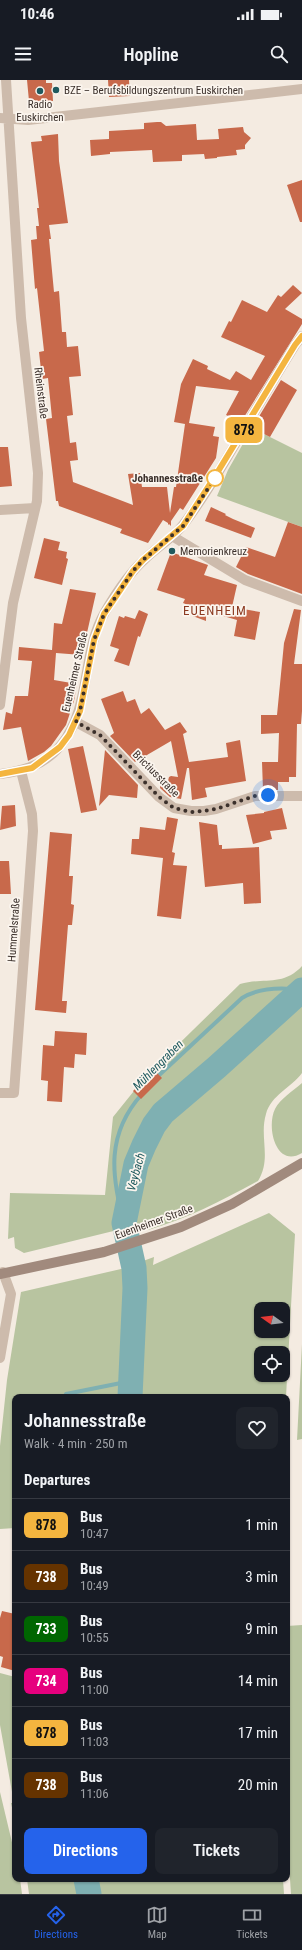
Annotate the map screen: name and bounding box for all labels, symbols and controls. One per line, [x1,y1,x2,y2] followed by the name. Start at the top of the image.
[20,5,54,23] text: 10:46
[12,43,34,65] icon: menu
[268,43,290,65] icon: search
[123,44,179,65] text: Hopline
[64,84,243,97] place label: BZE – Berufsbildungszentrum Euskirchen
[51,85,61,95] marker: BZE – Berufsbildungszentrum Euskirchen
[35,86,45,96] marker: Radio Euskirchen
[16,98,64,124] place label: Radio Euskirchen
[31,367,51,419] street label: Rheinstraße
[221,417,267,443] line badge: 878
[233,422,255,438] text: 878
[206,469,224,487] marker: Johannesstraße
[132,472,203,485] place label: Johannesstraße
[180,545,247,558] place label: Memorienkreuz
[167,546,177,556] marker: Memorienkreuz
[183,603,247,618] district label: EUENHEIM
[59,631,91,713] street label: Euenheimer Straße
[130,748,182,800] street label: Brictiusstraße
[258,785,278,805] your location
[5,898,23,962] street label: Hummelstraße
[130,1037,186,1093] water label: Mühlengraben
[124,1151,148,1193] water label: Veybach
[113,1202,195,1242] street label: Euenheimer Straße
[254,1302,290,1338] north arrow
[254,1302,290,1382] map controls
[254,1346,290,1382] button: locate
[236,1407,278,1449] button: heart
[24,1409,146,1432] text: Johannesstraße
[24,1436,128,1451] text: Walk · 4 min · 250 m
[24,1471,90,1489] text: Departures
[80,1508,103,1526] text: Bus
[245,1516,278,1534] text: 1 min
[35,1517,57,1533] text: 878
[80,1526,109,1541] text: 10:47
[80,1560,103,1578] text: Bus
[245,1568,278,1586] text: 3 min
[35,1569,57,1585] text: 738
[80,1578,109,1593] text: 10:49
[80,1612,103,1630] text: Bus
[245,1620,278,1638] text: 9 min
[35,1621,57,1637] text: 733
[80,1630,109,1645] text: 10:55
[80,1664,103,1682] text: Bus
[238,1672,278,1690] text: 14 min
[35,1673,57,1689] text: 734
[80,1682,109,1697] text: 11:00
[80,1716,103,1734] text: Bus
[238,1724,278,1742] text: 17 min
[35,1725,57,1741] text: 878
[80,1734,109,1749] text: 11:03
[80,1768,103,1786] text: Bus
[238,1776,278,1794] text: 20 min
[35,1777,57,1793] text: 738
[80,1786,109,1801] text: 11:06
[24,1828,147,1874] button: Directions
[155,1828,278,1874] button: Tickets
[34,1904,78,1941] tab: Directions
[146,1904,168,1941] tab: Map
[236,1904,268,1941] tab: Tickets

